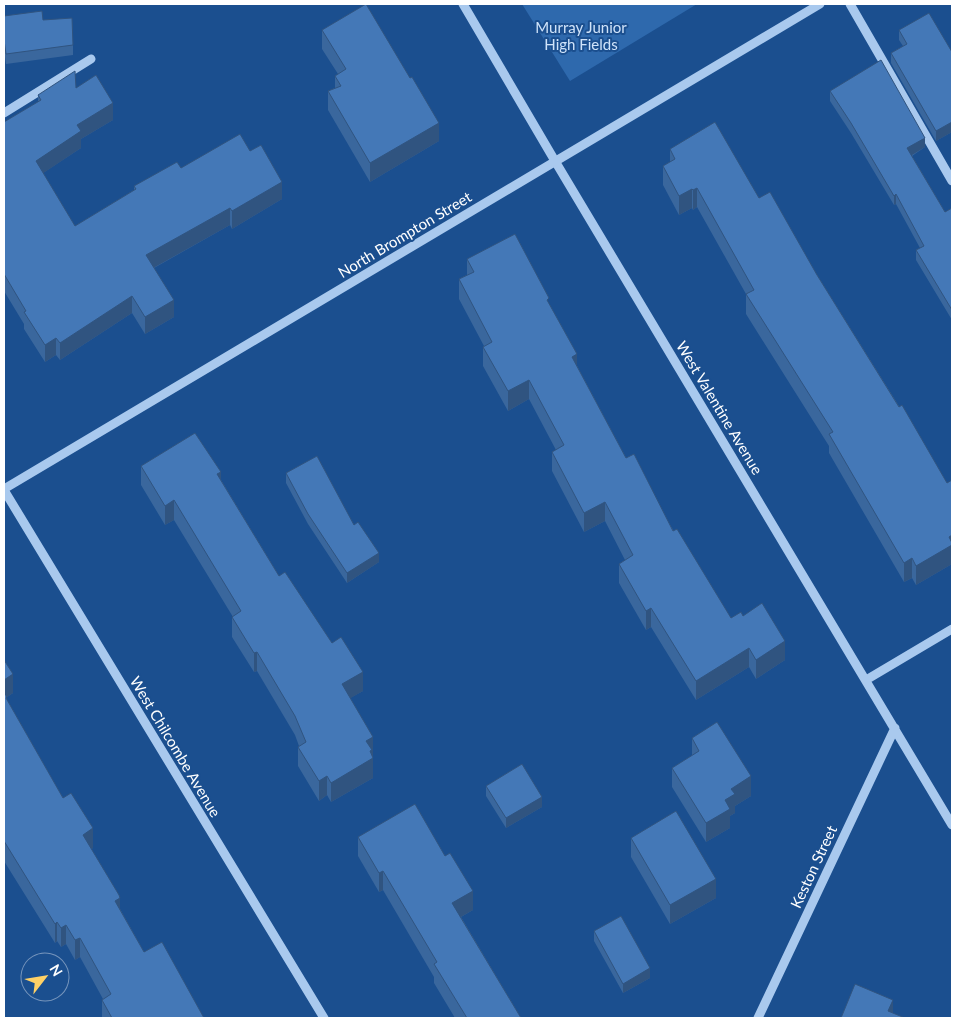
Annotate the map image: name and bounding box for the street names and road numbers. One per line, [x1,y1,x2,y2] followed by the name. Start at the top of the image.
[335,187,475,281] street label: North Brompton Street
[673,337,767,478] street label: West Valentine Avenue
[127,673,225,820] street label: West Chilcombe Avenue
[786,822,840,911] street label: Keston Street

